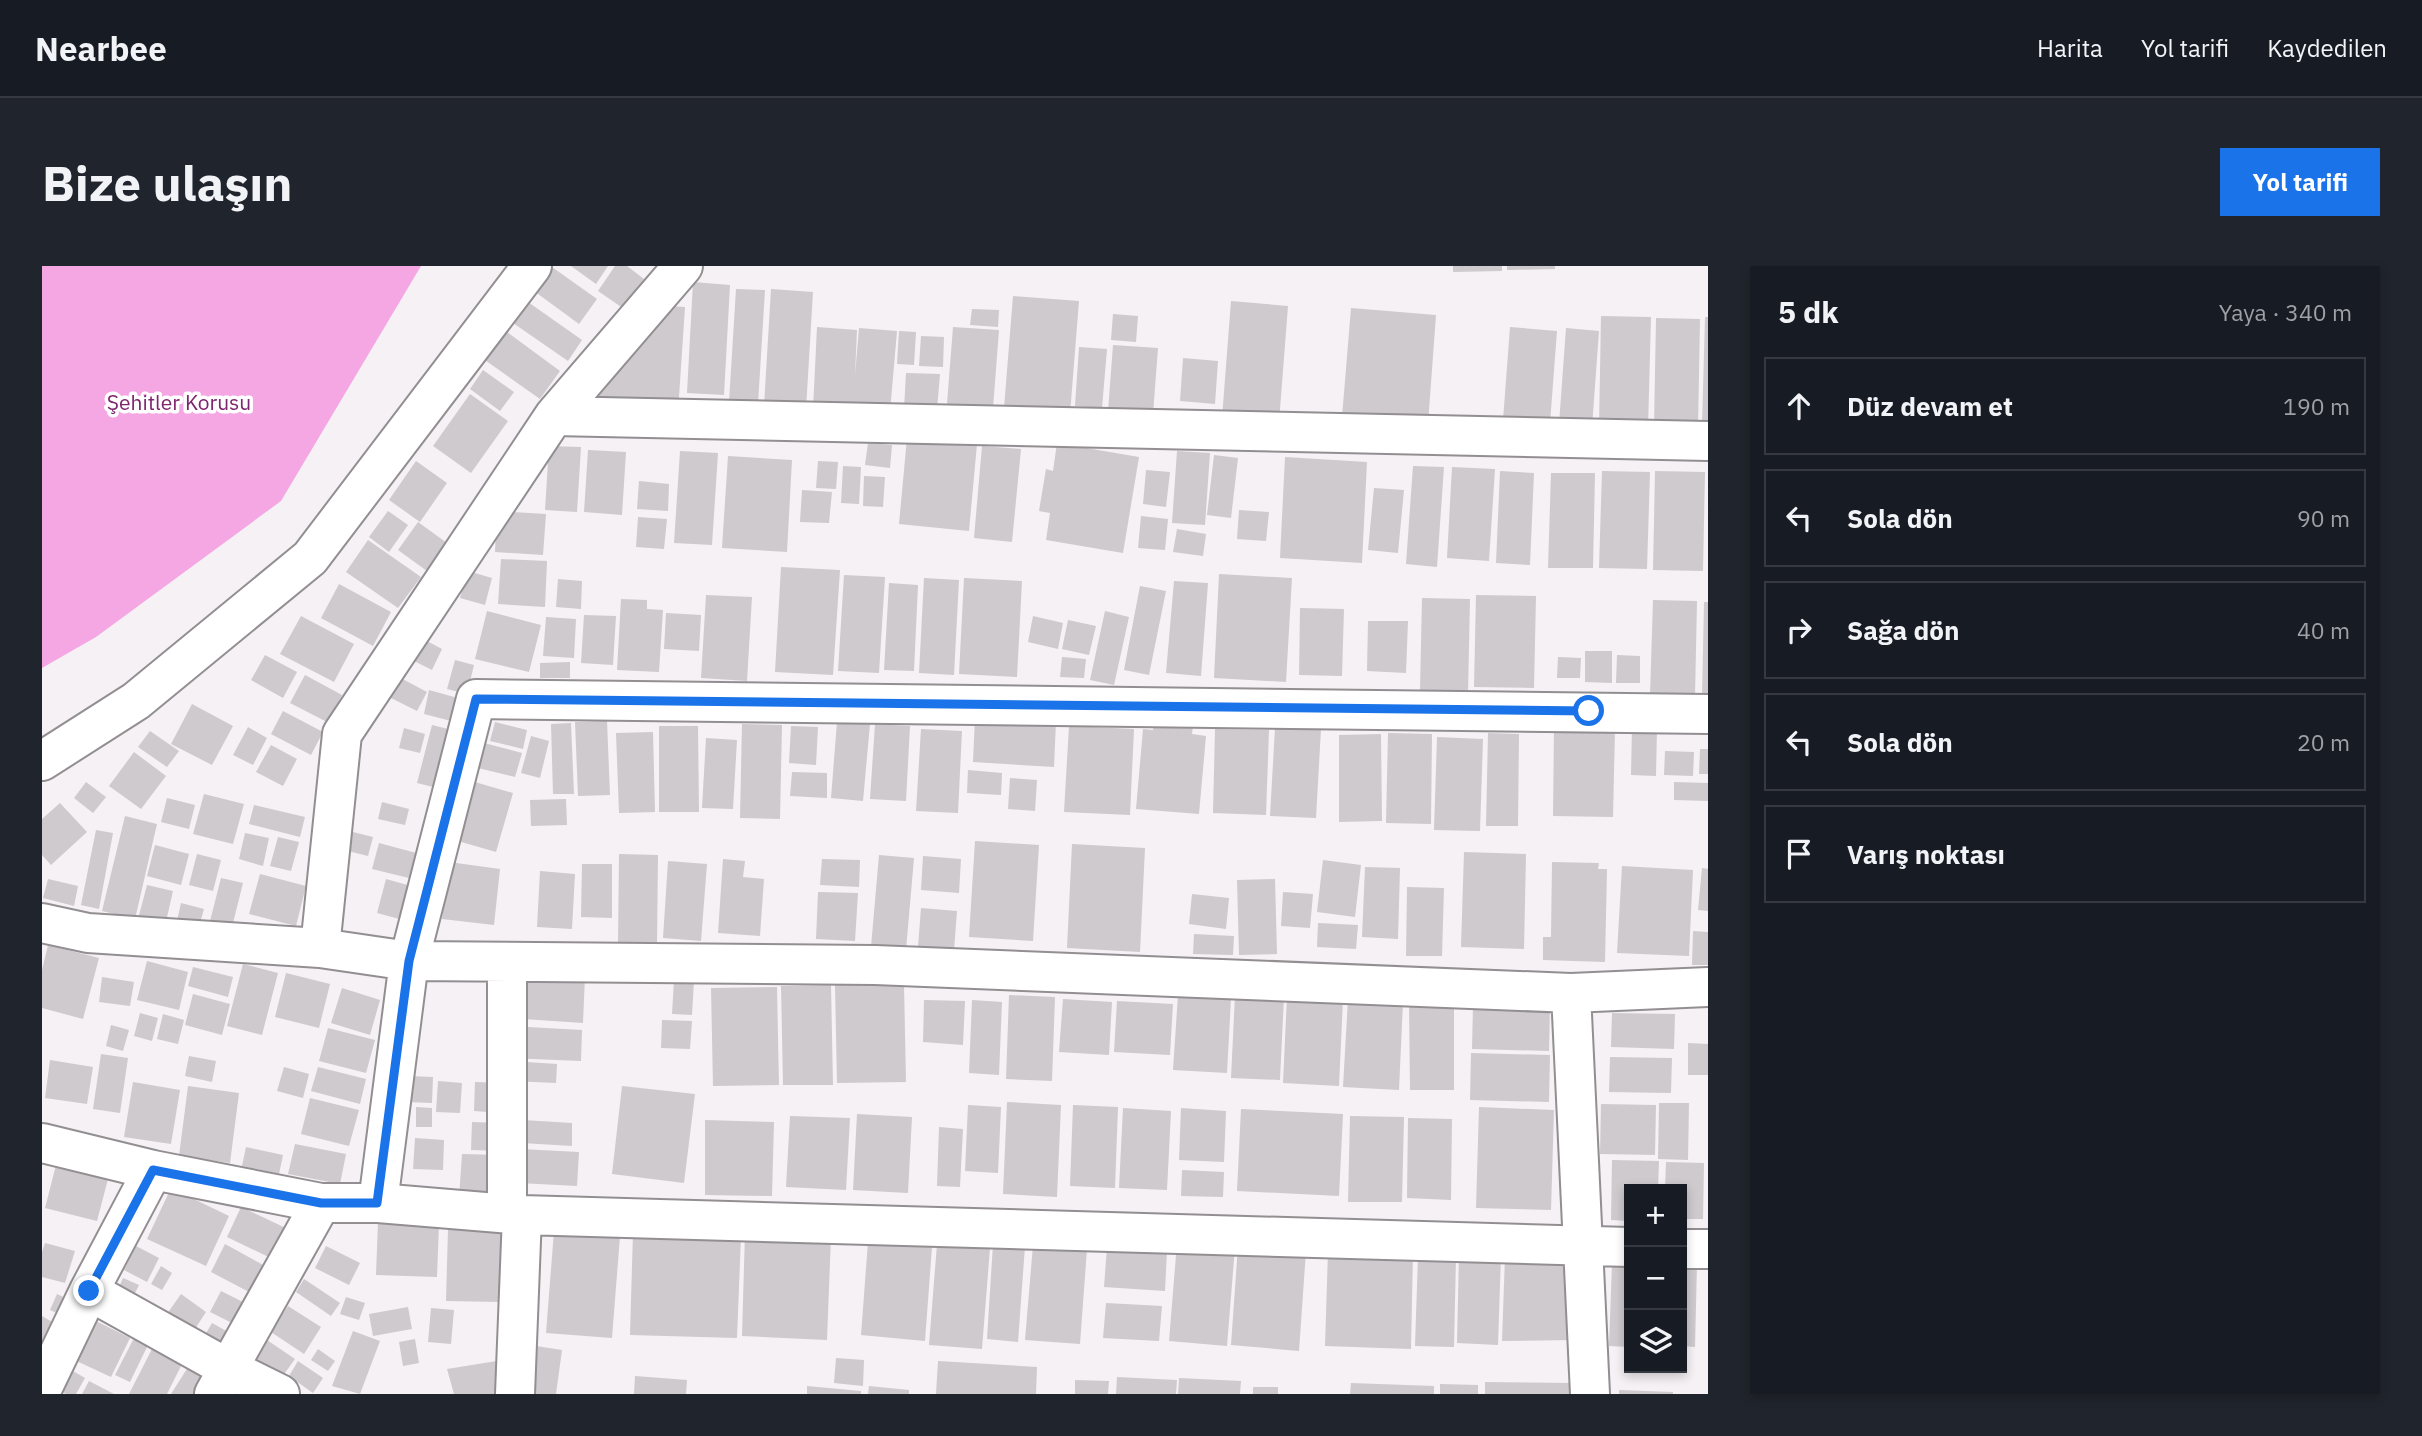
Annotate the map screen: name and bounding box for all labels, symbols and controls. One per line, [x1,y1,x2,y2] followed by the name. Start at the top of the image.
[35,27,167,70] text: Nearbee
[2037,32,2103,64] text: Harita
[2141,32,2229,64] text: Yol tarifi
[2267,32,2387,64] text: Kaydedilen
[2220,148,2380,216] button: Yol tarifi
[42,151,292,214] text: Bize ulaşın
[1778,292,1839,331] text: 5 dk
[2219,297,2352,327] text: Yaya · 340 m
[1780,387,1818,425] icon: ahead
[107,388,251,416] park label: Şehitler Korusu
[1847,389,2013,423] text: Düz devam et
[2283,391,2350,421] text: 190 m
[1780,499,1818,537] icon: left
[1847,501,1953,535] text: Sola dön
[2297,503,2350,533] text: 90 m
[1780,611,1818,649] icon: right
[1847,613,1959,647] text: Sağa dön
[2297,615,2350,645] text: 40 m
[1573,695,1604,726] route start
[1780,723,1818,761] icon: left
[1847,725,1953,759] text: Sola dön
[2297,727,2350,757] text: 20 m
[1780,835,1818,873] icon: arrive
[1847,837,2005,871] text: Varış noktası
[1624,1184,1687,1373] map controls
[1624,1184,1687,1247] button: +
[1624,1247,1687,1310] button: −
[73,1275,104,1306] route end
[1624,1310,1687,1373] button: layers

